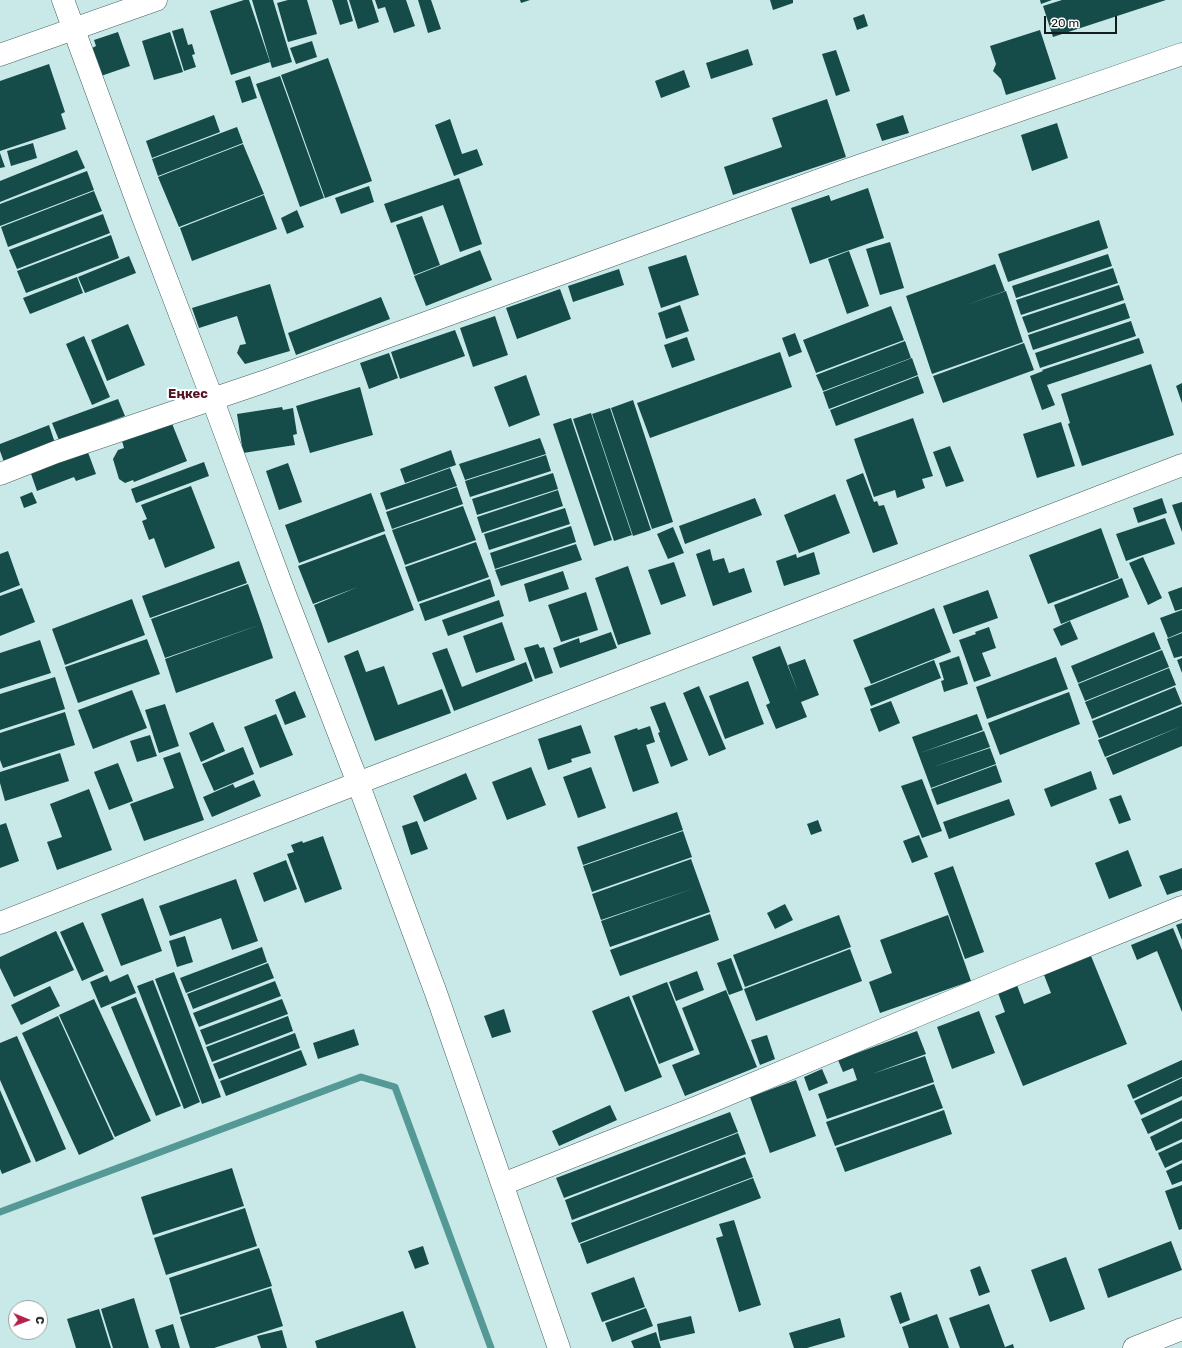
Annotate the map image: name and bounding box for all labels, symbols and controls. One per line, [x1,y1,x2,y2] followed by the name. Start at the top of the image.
[1046,8,1119,34] scale bar
[1051,16,1079,30] text: 20 m
[168,386,208,402] district label: Еңкес
[8,1300,48,1340] north arrow
[33,1316,46,1324] text: С

